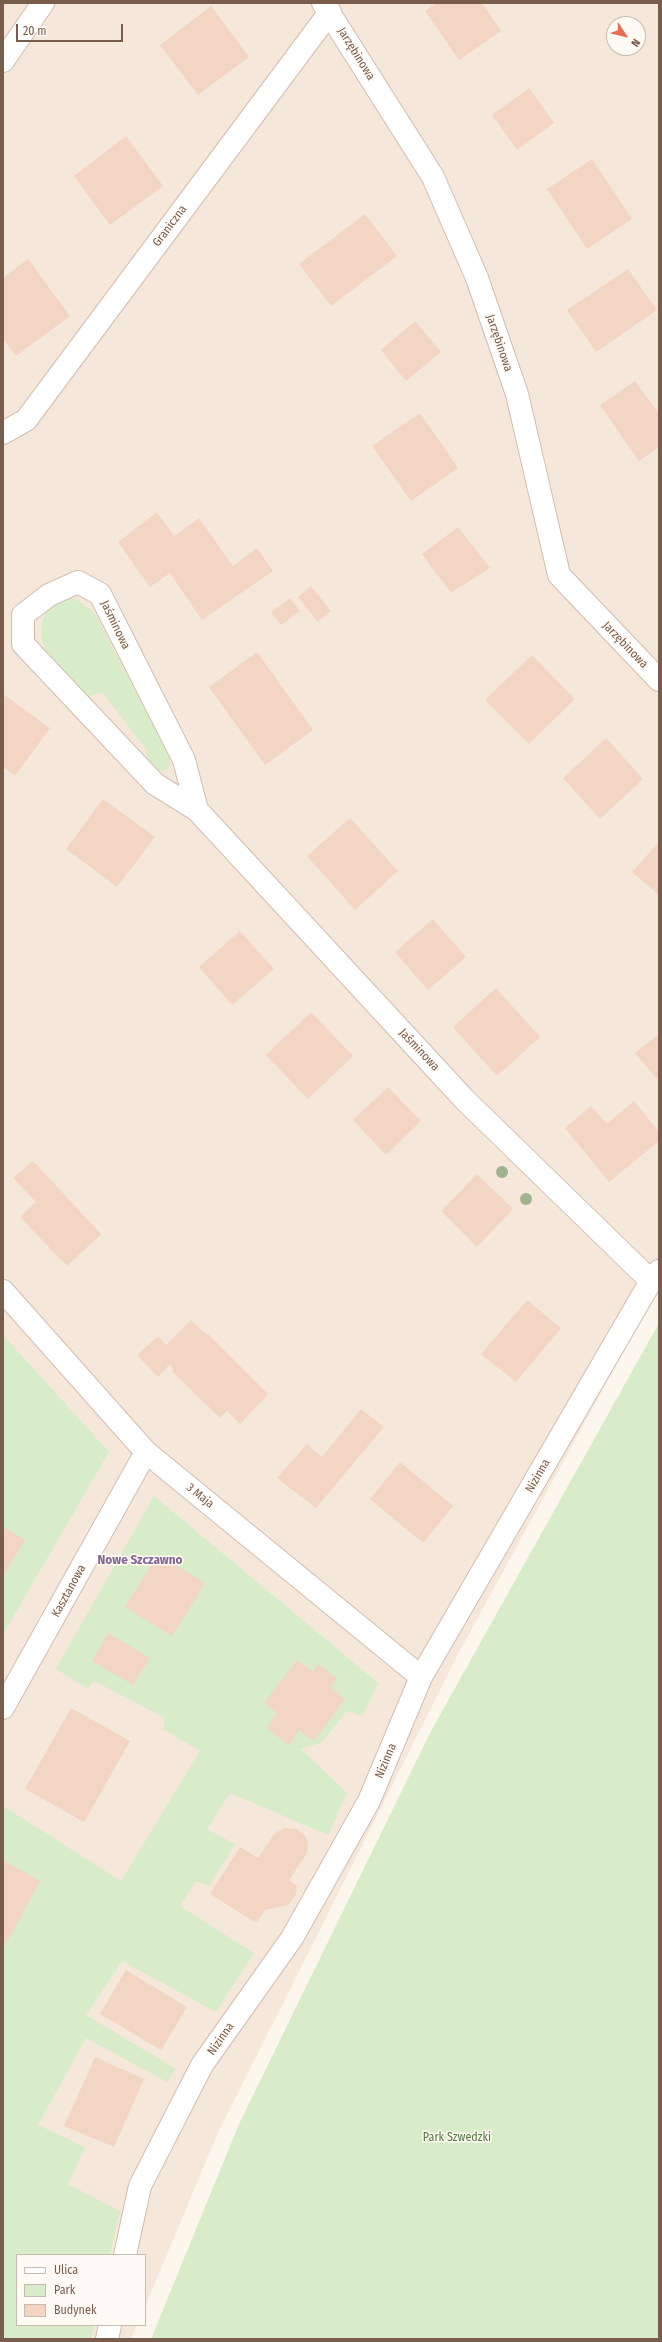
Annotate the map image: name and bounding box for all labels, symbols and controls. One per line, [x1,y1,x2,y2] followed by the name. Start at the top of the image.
[18,16,125,42] scale bar
[606,16,646,56] north arrow
[23,24,47,38] text: 20 m
[334,25,378,83] street label: Jarzębinowa
[628,36,643,49] text: N
[150,202,190,250] street label: Graniczna
[483,313,515,373] street label: Jarzębinowa
[97,598,133,652] street label: Jaśminowa
[599,619,651,671] street label: Jarzębinowa
[396,1026,442,1074] street label: Jaśminowa
[523,1457,553,1495] street label: Nizinna
[183,1481,217,1511] street label: 3 Maja
[98,1552,182,1568] district label: Nowe Szczawno
[49,1562,89,1620] street label: Kasztanowa
[372,1741,400,1781] street label: Nizinna
[205,2020,237,2058] street label: Nizinna
[423,2131,491,2145] park label: Park Szwedzki
[16,2254,146,2326] legend
[54,2263,78,2277] text: Ulica
[54,2283,75,2297] text: Park
[54,2303,96,2317] text: Budynek

